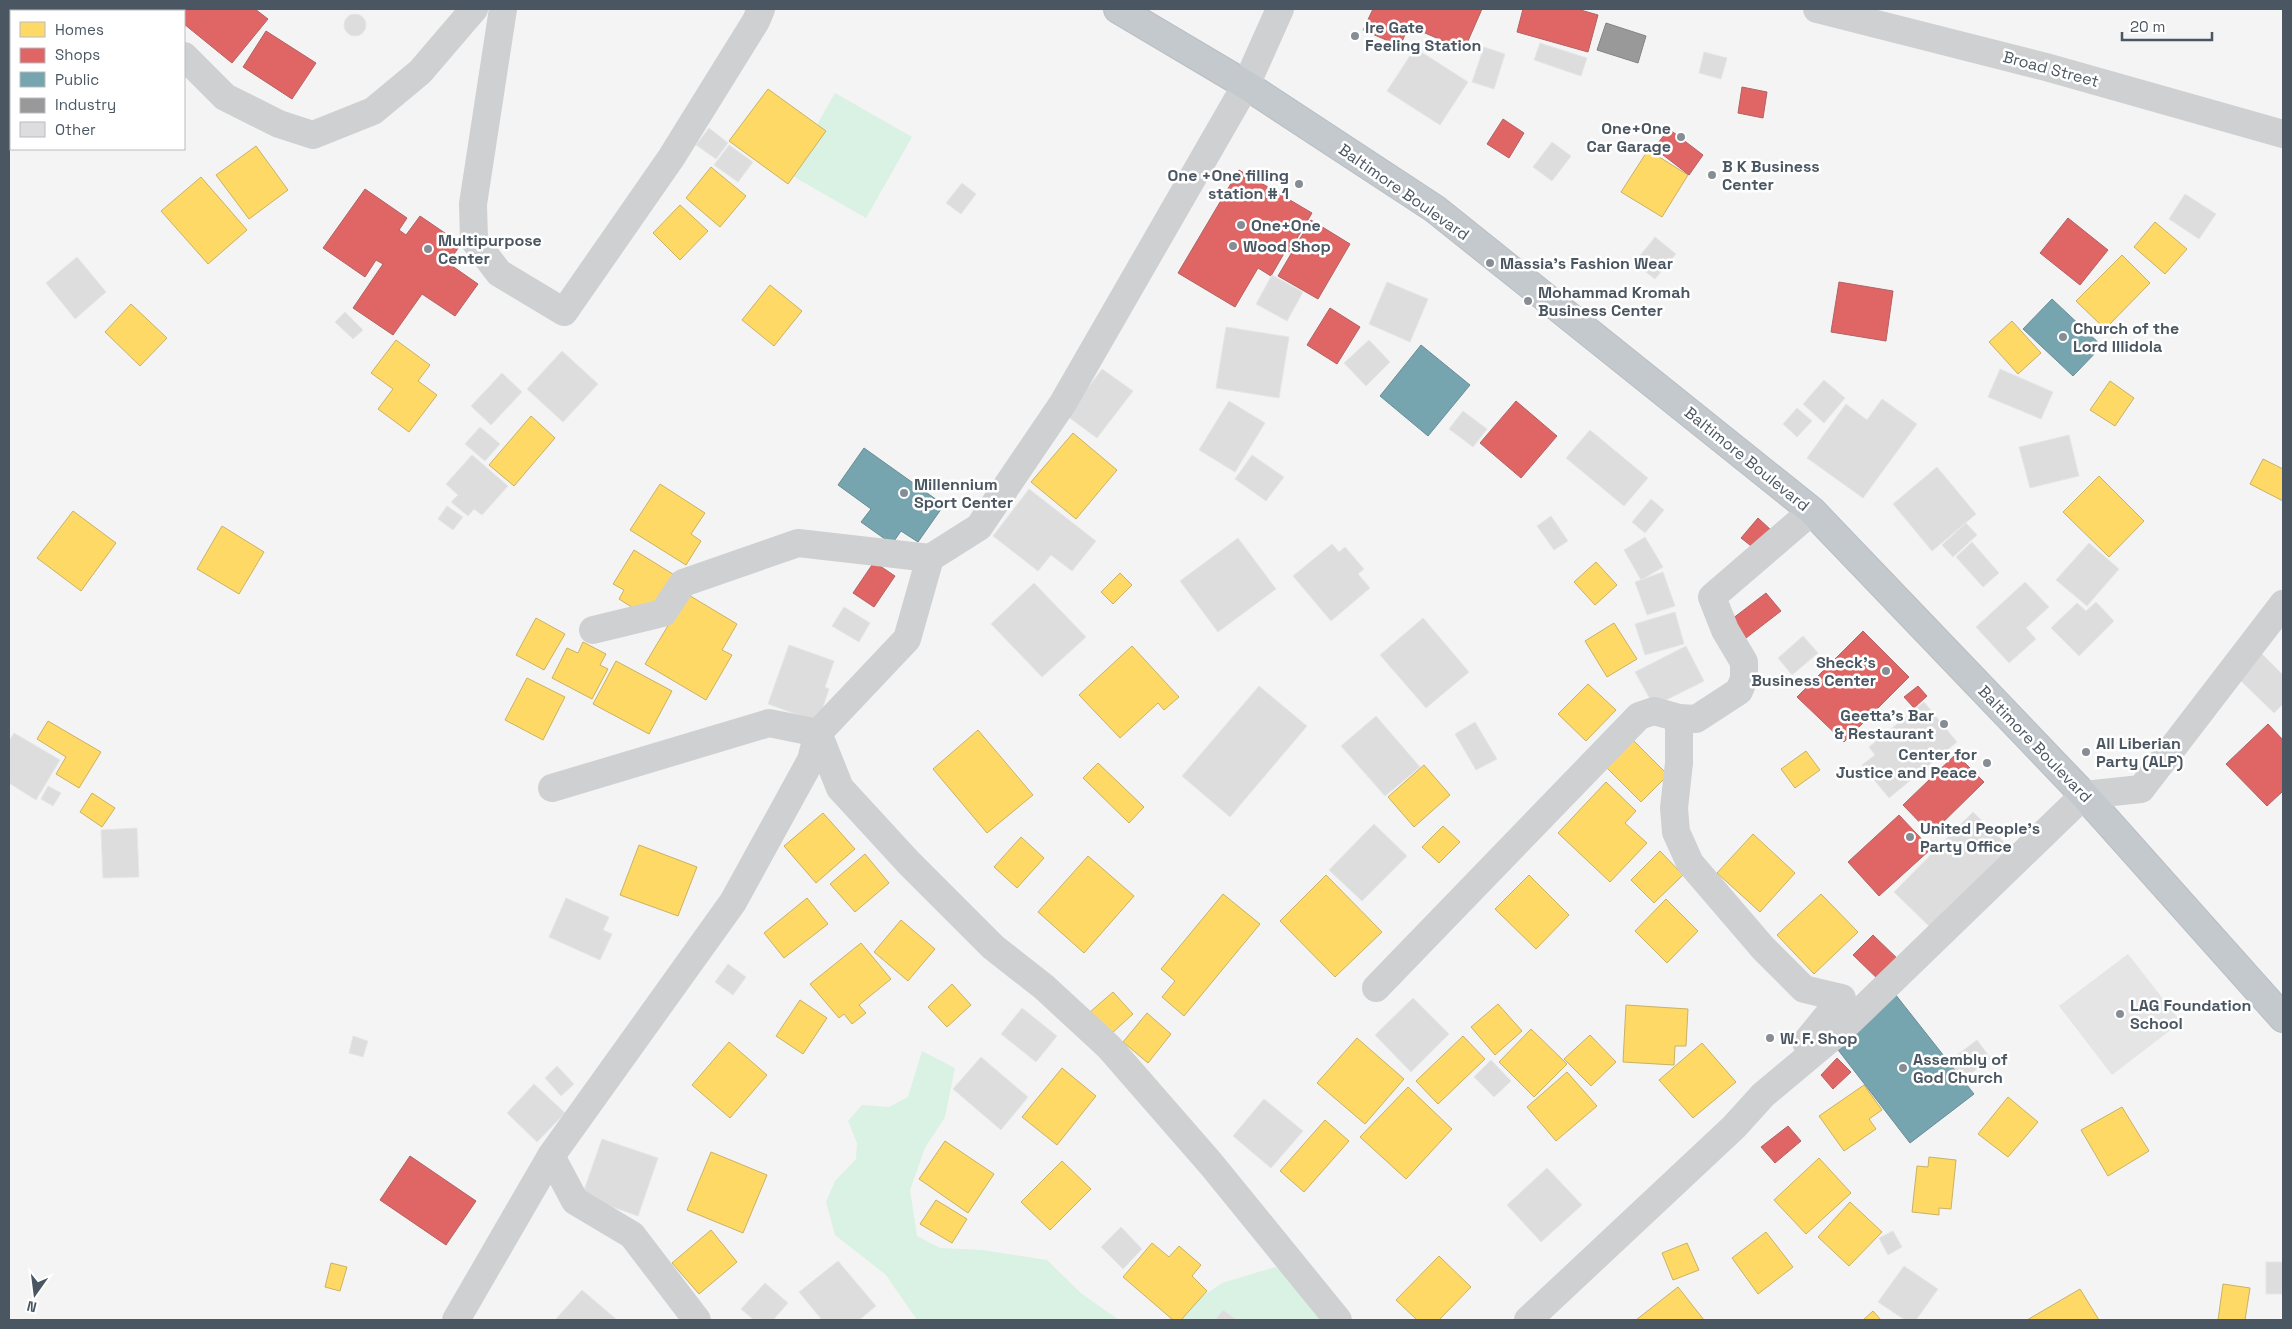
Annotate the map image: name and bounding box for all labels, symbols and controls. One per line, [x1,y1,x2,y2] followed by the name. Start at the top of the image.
[10,10,185,150] legend
[2122,10,2212,42] scale bar
[1365,17,1481,56] place label: Ire Gate Feeling Station
[2130,17,2165,36] text: 20 m
[55,20,104,39] text: Homes
[1349,30,1361,42] marker: Ire Gate Feeling Station
[55,45,100,64] text: Shops
[2001,46,2101,92] street label: Broad Street
[55,70,99,89] text: Public
[55,95,116,114] text: Industry
[1587,118,1671,157] place label: One+One Car Garage
[55,120,96,139] text: Other
[1675,131,1687,143] marker: One+One Car Garage
[1335,139,1473,245] street label: Baltimore Boulevard
[1722,156,1820,195] place label: B K Business Center
[1168,165,1289,204] place label: One +One filling station # 1
[1706,169,1718,181] marker: B K Business Center
[1293,178,1305,190] marker: One +One filling station # 1
[1251,215,1321,236] place label: One+One
[1235,219,1247,231] marker: One+One
[438,230,542,269] place label: Multipurpose Center
[1243,236,1331,257] place label: Wood Shop
[1227,240,1239,252] marker: Wood Shop
[422,243,434,255] marker: Multipurpose Center
[1500,253,1673,274] place label: Massia's Fashion Wear
[1484,257,1496,269] marker: Massia's Fashion Wear
[1538,282,1690,321] place label: Mohammad Kromah Business Center
[1522,295,1534,307] marker: Mohammad Kromah Business Center
[2073,318,2179,357] place label: Church of the Lord Illidola
[2057,331,2069,343] marker: Church of the Lord Illidola
[1680,402,1814,516] street label: Baltimore Boulevard
[914,474,1013,513] place label: Millennium Sport Center
[898,487,910,499] marker: Millennium Sport Center
[1751,652,1876,691] place label: Sheck's Business Center
[1880,665,1892,677] marker: Sheck's Business Center
[1974,681,2096,807] street label: Baltimore Boulevard
[1834,705,1934,744] place label: Geetta's Bar & Restaurant
[1938,718,1950,730] marker: Geetta's Bar & Restaurant
[2096,733,2183,772] place label: All Liberian Party (ALP)
[1836,744,1977,783] place label: Center for Justice and Peace
[2080,746,2092,758] marker: All Liberian Party (ALP)
[1981,757,1993,769] marker: Center for Justice and Peace
[1920,818,2040,857] place label: United People's Party Office
[1904,831,1916,843] marker: United People's Party Office
[2130,995,2251,1034] place label: LAG Foundation School
[2114,1008,2126,1020] marker: LAG Foundation School
[1780,1028,1857,1049] place label: W. F. Shop
[1764,1032,1776,1044] marker: W. F. Shop
[1913,1049,2008,1088] place label: Assembly of God Church
[1897,1062,1909,1074] marker: Assembly of God Church
[10,1269,60,1319] north arrow
[25,1297,39,1316] text: N

